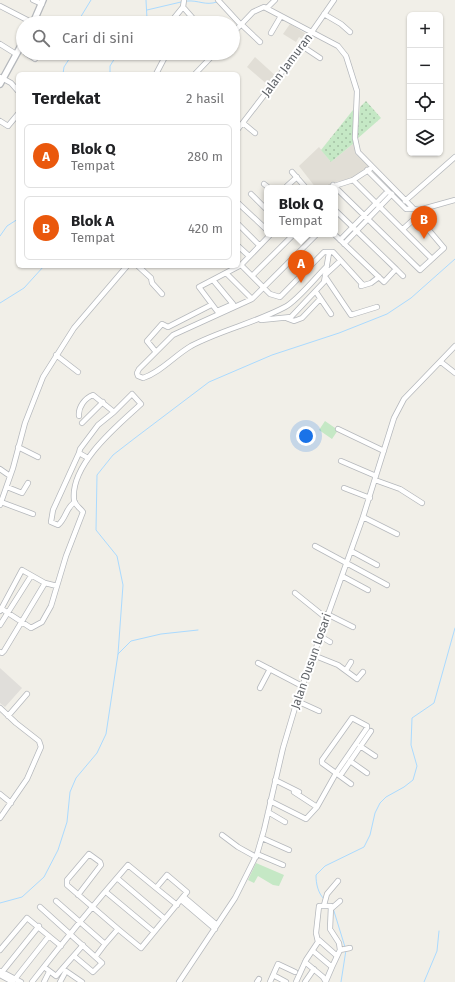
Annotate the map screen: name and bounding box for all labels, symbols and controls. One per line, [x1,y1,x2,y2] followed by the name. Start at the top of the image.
[407,12,443,156] map controls
[407,12,443,48] button: +
[16,16,240,60] search box
[30,27,52,49] icon: search
[62,29,134,47] text: Cari di sini
[259,31,315,99] street label: Jalan Jamuran
[407,48,443,84] button: −
[407,84,443,120] button: locate
[32,88,101,109] text: Terdekat
[186,91,224,106] text: 2 hasil
[407,120,443,156] button: layers
[71,140,116,158] text: Blok Q
[42,149,50,164] text: A
[188,149,223,164] text: 280 m
[71,158,115,173] text: Tempat
[264,185,338,237] popup
[279,195,323,213] text: Blok Q
[411,206,437,239] pin: B
[71,212,114,230] text: Blok A
[279,213,322,228] text: Tempat
[42,221,50,236] text: B
[188,221,223,236] text: 420 m
[71,230,115,245] text: Tempat
[288,250,314,283] pin: A
[296,426,316,446] your location
[288,611,334,711] street label: Jalan Dusun Losari

